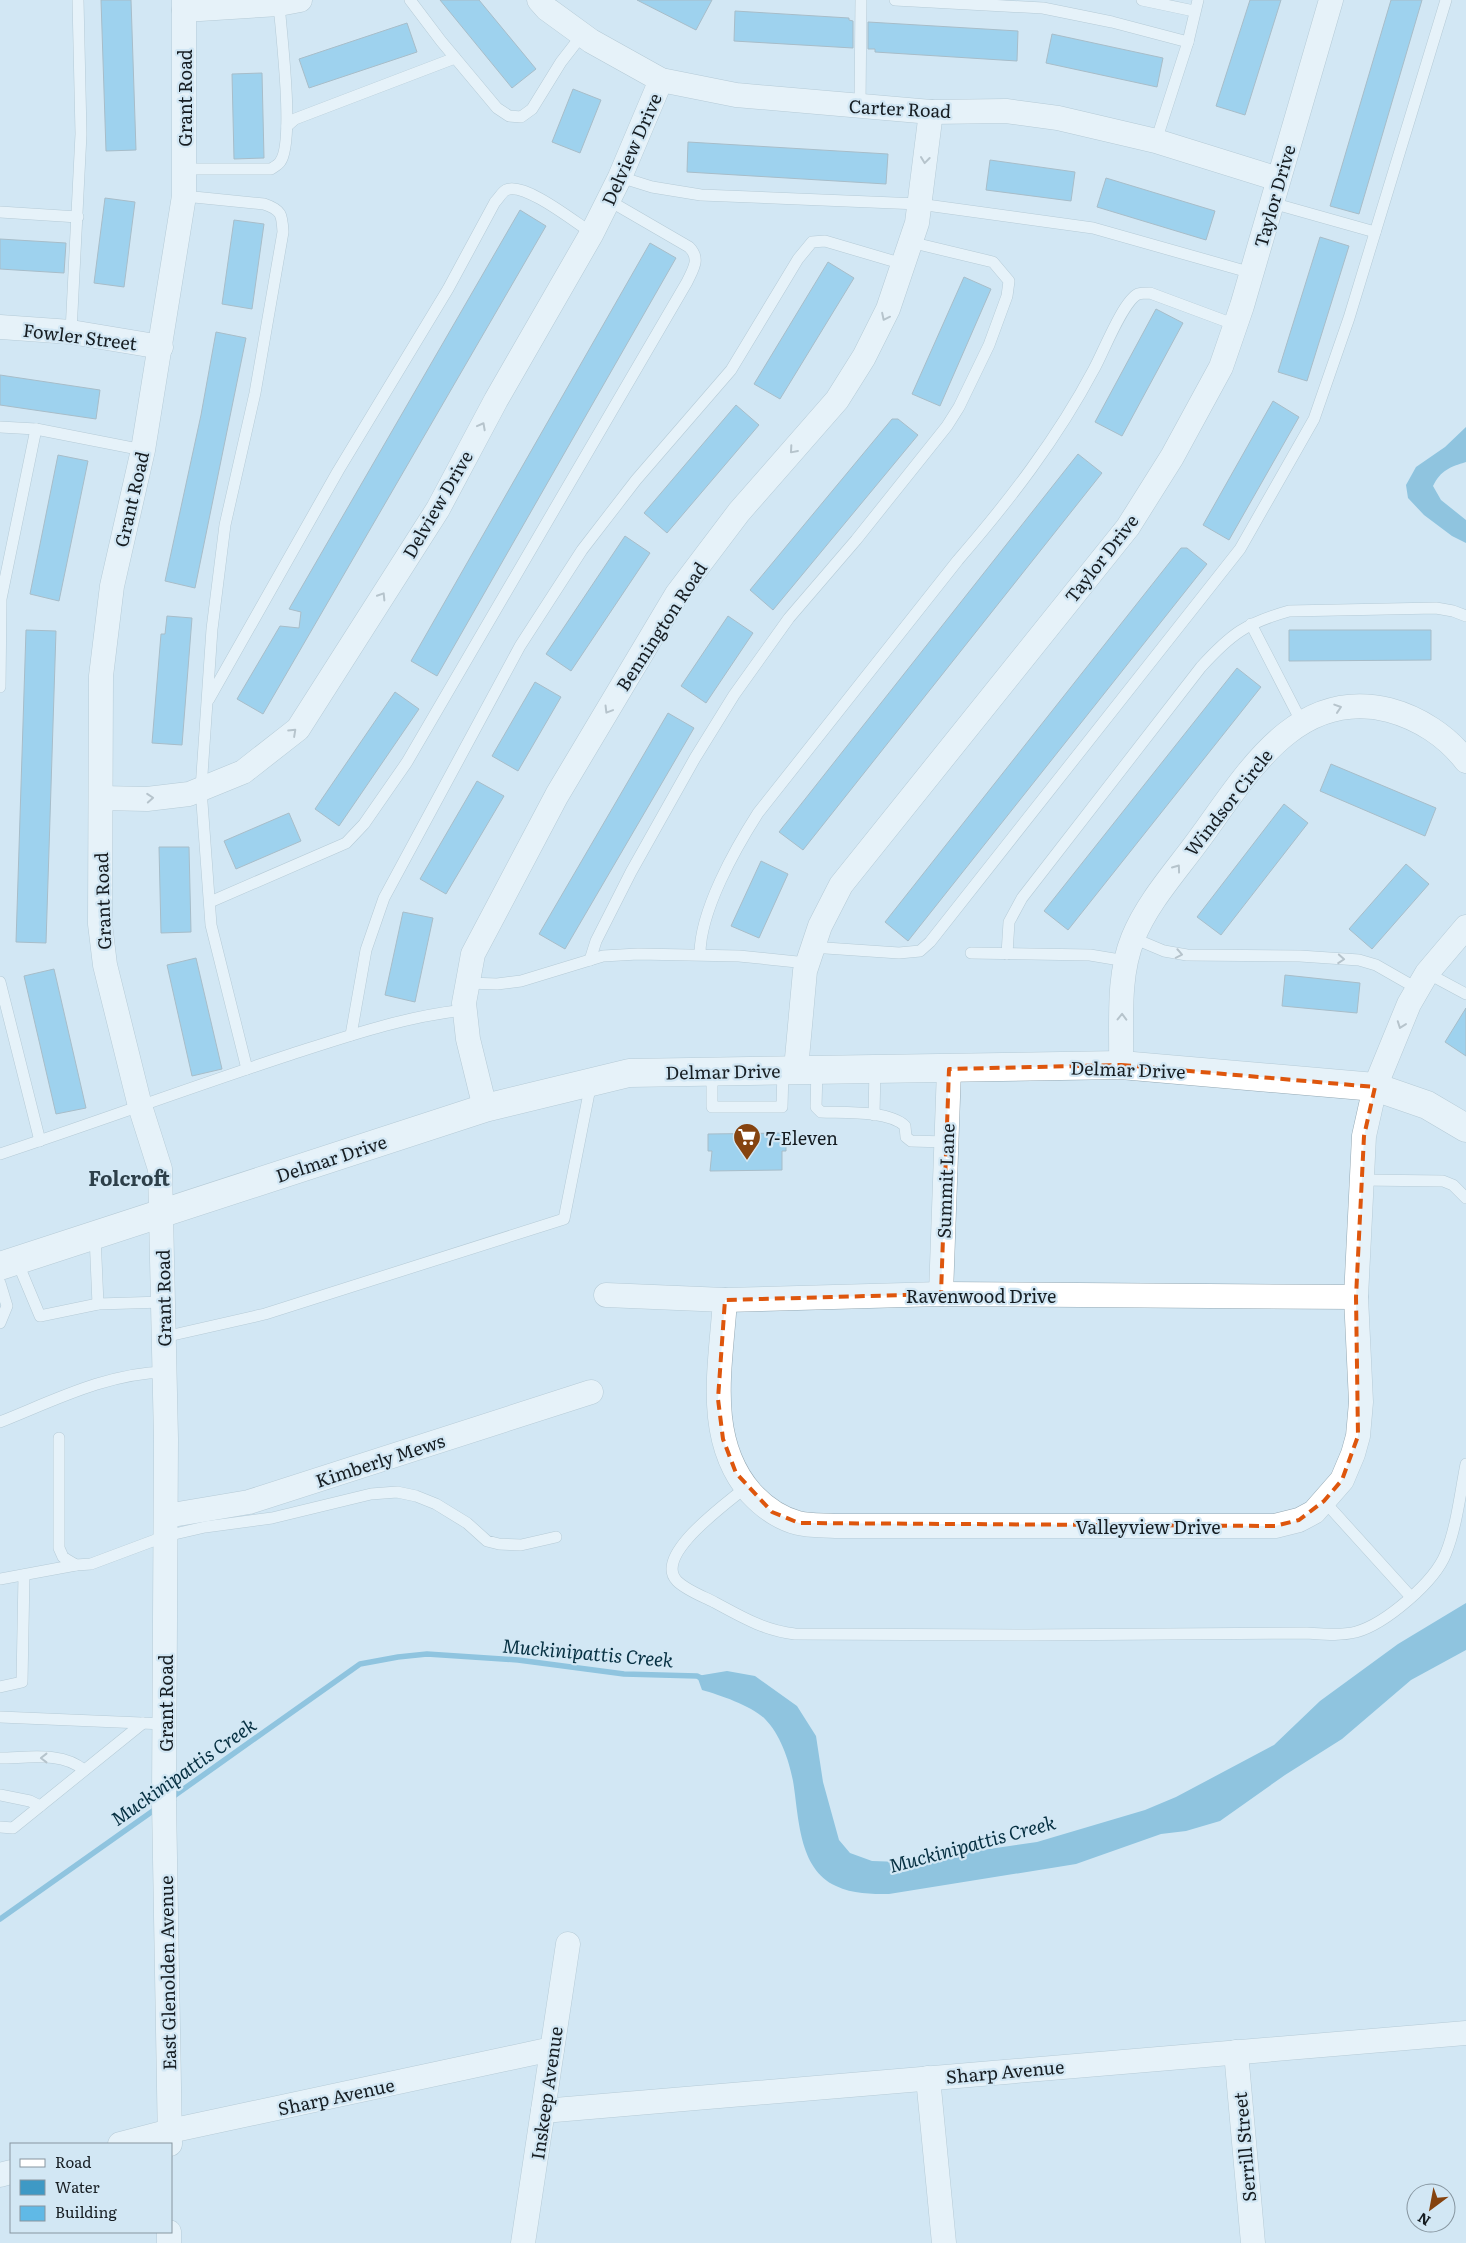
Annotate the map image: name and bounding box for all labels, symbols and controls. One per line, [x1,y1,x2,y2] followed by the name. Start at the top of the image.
[171,49,198,147] street label: Grant Road
[594,88,668,210] street label: Delview Drive
[848,92,952,124] street label: Carter Road
[1246,141,1302,251] street label: Taylor Drive
[920,156,930,164] one-way arrow
[881,311,891,320] one-way arrow
[22,316,139,356] street label: Fowler Street
[476,422,486,431] one-way arrow
[790,444,799,453] one-way arrow
[395,445,479,563] street label: Delview Drive
[107,448,155,550] street label: Grant Road
[1058,508,1144,608] street label: Taylor Drive
[609,556,713,696] street label: Bennington Road
[376,592,386,601] one-way arrow
[605,704,615,713] one-way arrow
[1333,704,1342,714] one-way arrow
[288,728,297,737] one-way arrow
[1177,743,1279,861] street label: Windsor Circle
[146,793,154,804] one-way arrow
[87,852,117,950] street label: Grant Road
[1171,865,1181,874] one-way arrow
[1175,948,1183,958] one-way arrow
[1337,953,1345,964] one-way arrow
[1116,1012,1127,1020] one-way arrow
[1397,1021,1407,1029] one-way arrow
[1070,1053,1186,1085] street label: Delmar Drive
[665,1056,781,1086] street label: Delmar Drive
[732,1122,762,1161] supermarket icon: 7-Eleven
[929,1123,961,1239] street label: Summit Lane
[766,1124,838,1151] place label: 7-Eleven
[272,1127,390,1189] street label: Delmar Drive
[88,1162,170,1192] district label: Folcroft
[149,1249,177,1347] street label: Grant Road
[906,1282,1056,1309] street label: Ravenwood Drive
[312,1426,448,1494] street label: Kimberly Mews
[1075,1513,1221,1540] street label: Valleyview Drive
[501,1631,675,1673] water label: Muckinipattis Creek
[152,1654,179,1752] street label: Grant Road
[105,1710,262,1832] water label: Muckinipattis Creek
[39,1753,47,1763] one-way arrow
[886,1807,1059,1879] water label: Muckinipattis Creek
[152,1875,182,2071] street label: East Glenolden Avenue
[523,2025,569,2161] street label: Inskeep Avenue
[945,2052,1065,2090] street label: Sharp Avenue
[275,2070,397,2122] street label: Sharp Avenue
[1226,2090,1262,2203] street label: Serrill Street
[10,2143,172,2233] legend
[55,2150,91,2173] text: Road
[55,2175,100,2198] text: Water
[1406,2183,1456,2233] north arrow
[55,2200,117,2223] text: Building
[1413,2208,1434,2231] text: N

